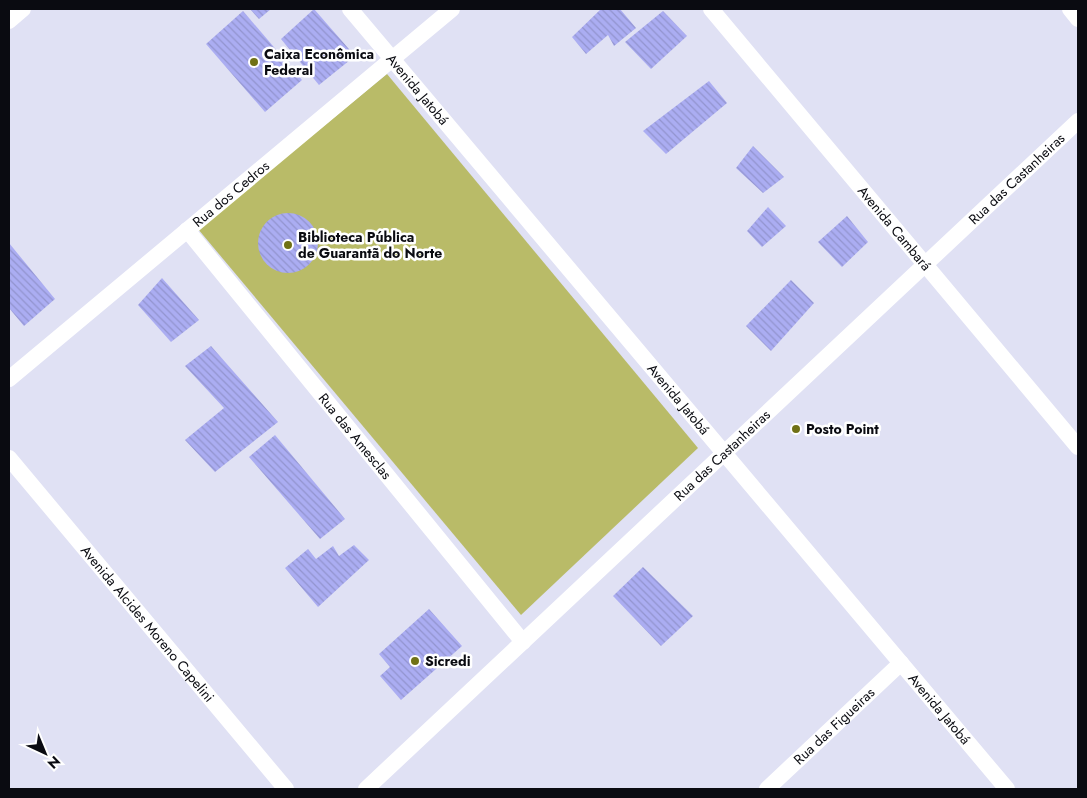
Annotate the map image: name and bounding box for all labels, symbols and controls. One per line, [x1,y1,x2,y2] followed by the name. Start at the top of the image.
[264,44,374,80] place label: Caixa Econômica Federal
[382,49,453,129] street label: Avenida Jatobá
[248,56,260,68] marker: Caixa Econômica Federal
[964,128,1069,229] street label: Rua das Castanheiras
[188,156,274,232] street label: Rua dos Cedros
[853,181,936,275] street label: Avenida Cambará
[298,227,442,263] place label: Biblioteca Pública de Guarantã do Norte
[282,239,294,251] marker: Biblioteca Pública de Guarantã do Norte
[643,359,714,439] street label: Avenida Jatobá
[314,389,397,484] street label: Rua das Amesclas
[669,405,775,505] street label: Rua das Castanheiras
[806,419,879,439] place label: Posto Point
[790,423,802,435] marker: Posto Point
[76,541,219,706] street label: Avenida Alcides Moreno Capelini
[425,651,471,671] place label: Sicredi
[409,655,421,667] marker: Sicredi
[904,669,975,749] street label: Avenida Jatobá
[789,683,879,769] street label: Rua das Figueiras
[20,728,70,778] north arrow
[43,751,65,773] text: N

